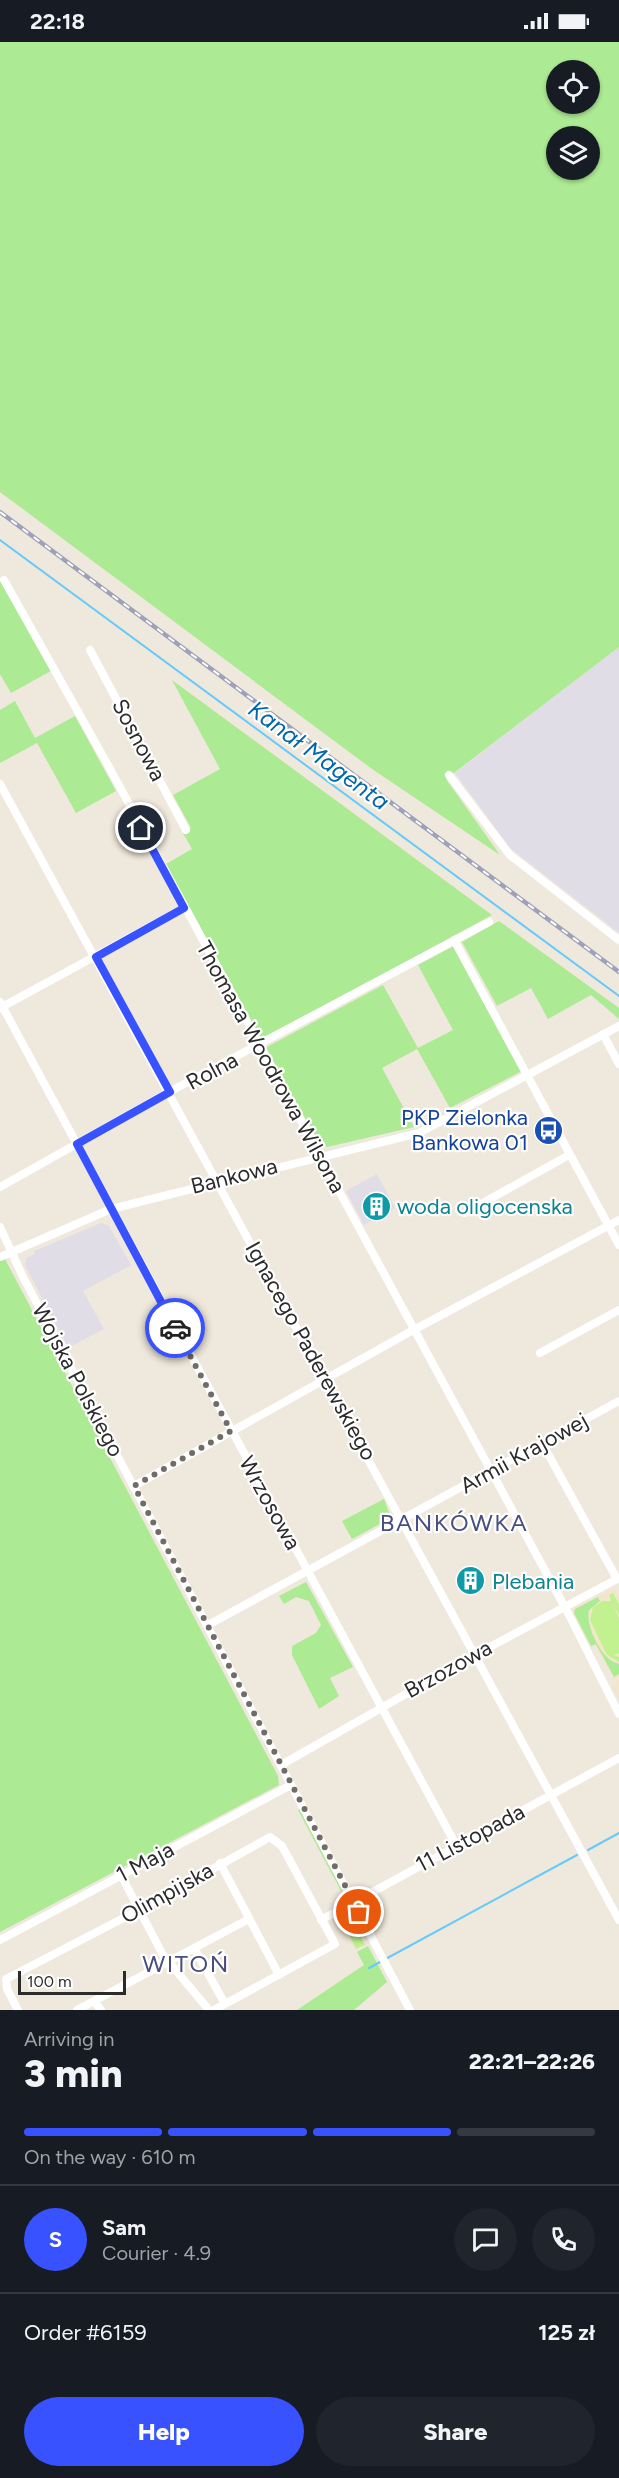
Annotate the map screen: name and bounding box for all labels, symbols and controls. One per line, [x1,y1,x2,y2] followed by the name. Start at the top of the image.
[30,8,85,35] text: 22:18
[546,60,600,180] map controls
[546,60,600,114] button: locate
[546,126,600,180] button: layers
[106,694,172,786] street label: Sosnowa
[243,694,395,816] water label: Kanał Magenta
[115,802,166,853] pin
[124,811,157,844] icon: home
[190,936,352,1198] street label: Thomasa Woodrowa Wilsona
[181,1046,243,1096] street label: Rolna
[401,1104,528,1156] place label: PKP Zielonka Bankowa 01
[533,1114,565,1146] bus stop icon: PKP Zielonka Bankowa 01
[188,1152,280,1200] street label: Bankowa
[360,1190,392,1222] building icon: woda oligocenska
[397,1193,573,1220] place label: woda oligocenska
[240,1237,382,1465] street label: Ignacego Paderewskiego
[145,1298,205,1358] courier
[26,1299,130,1461] street label: Wojska Polskiego
[159,1312,192,1345] icon: car
[455,1407,593,1499] street label: Armii Krajowej
[233,1451,307,1555] street label: Wrzosowa
[380,1508,528,1537] district label: BANKÓWKA
[455,1565,487,1597] building icon: Plebania
[492,1568,574,1595] place label: Plebania
[400,1634,496,1704] street label: Brzozowa
[411,1798,529,1878] street label: 11 Listopada
[112,1836,178,1888] street label: 1 Maja
[116,1857,218,1929] street label: Olimpijska
[333,1886,384,1937] pin
[342,1895,375,1928] icon: bag
[142,1949,230,1978] district label: WITOŃ
[18,1968,126,1996] scale bar
[27,1972,72,1991] text: 100 m
[24,2027,114,2051] text: Arriving in
[469,2048,595,2075] text: 22:21–22:26
[24,2050,122,2097] text: 3 min
[24,2145,196,2169] text: On the way · 610 m
[454,2208,517,2271] button: chat
[532,2208,595,2271] button: phone
[102,2214,146,2241] text: Sam
[49,2226,62,2253] text: S
[102,2241,211,2265] text: Courier · 4.9
[24,2319,147,2346] text: Order #6159
[538,2319,595,2346] text: 125 zł
[24,2397,304,2466] button: Help
[316,2397,595,2466] button: Share

